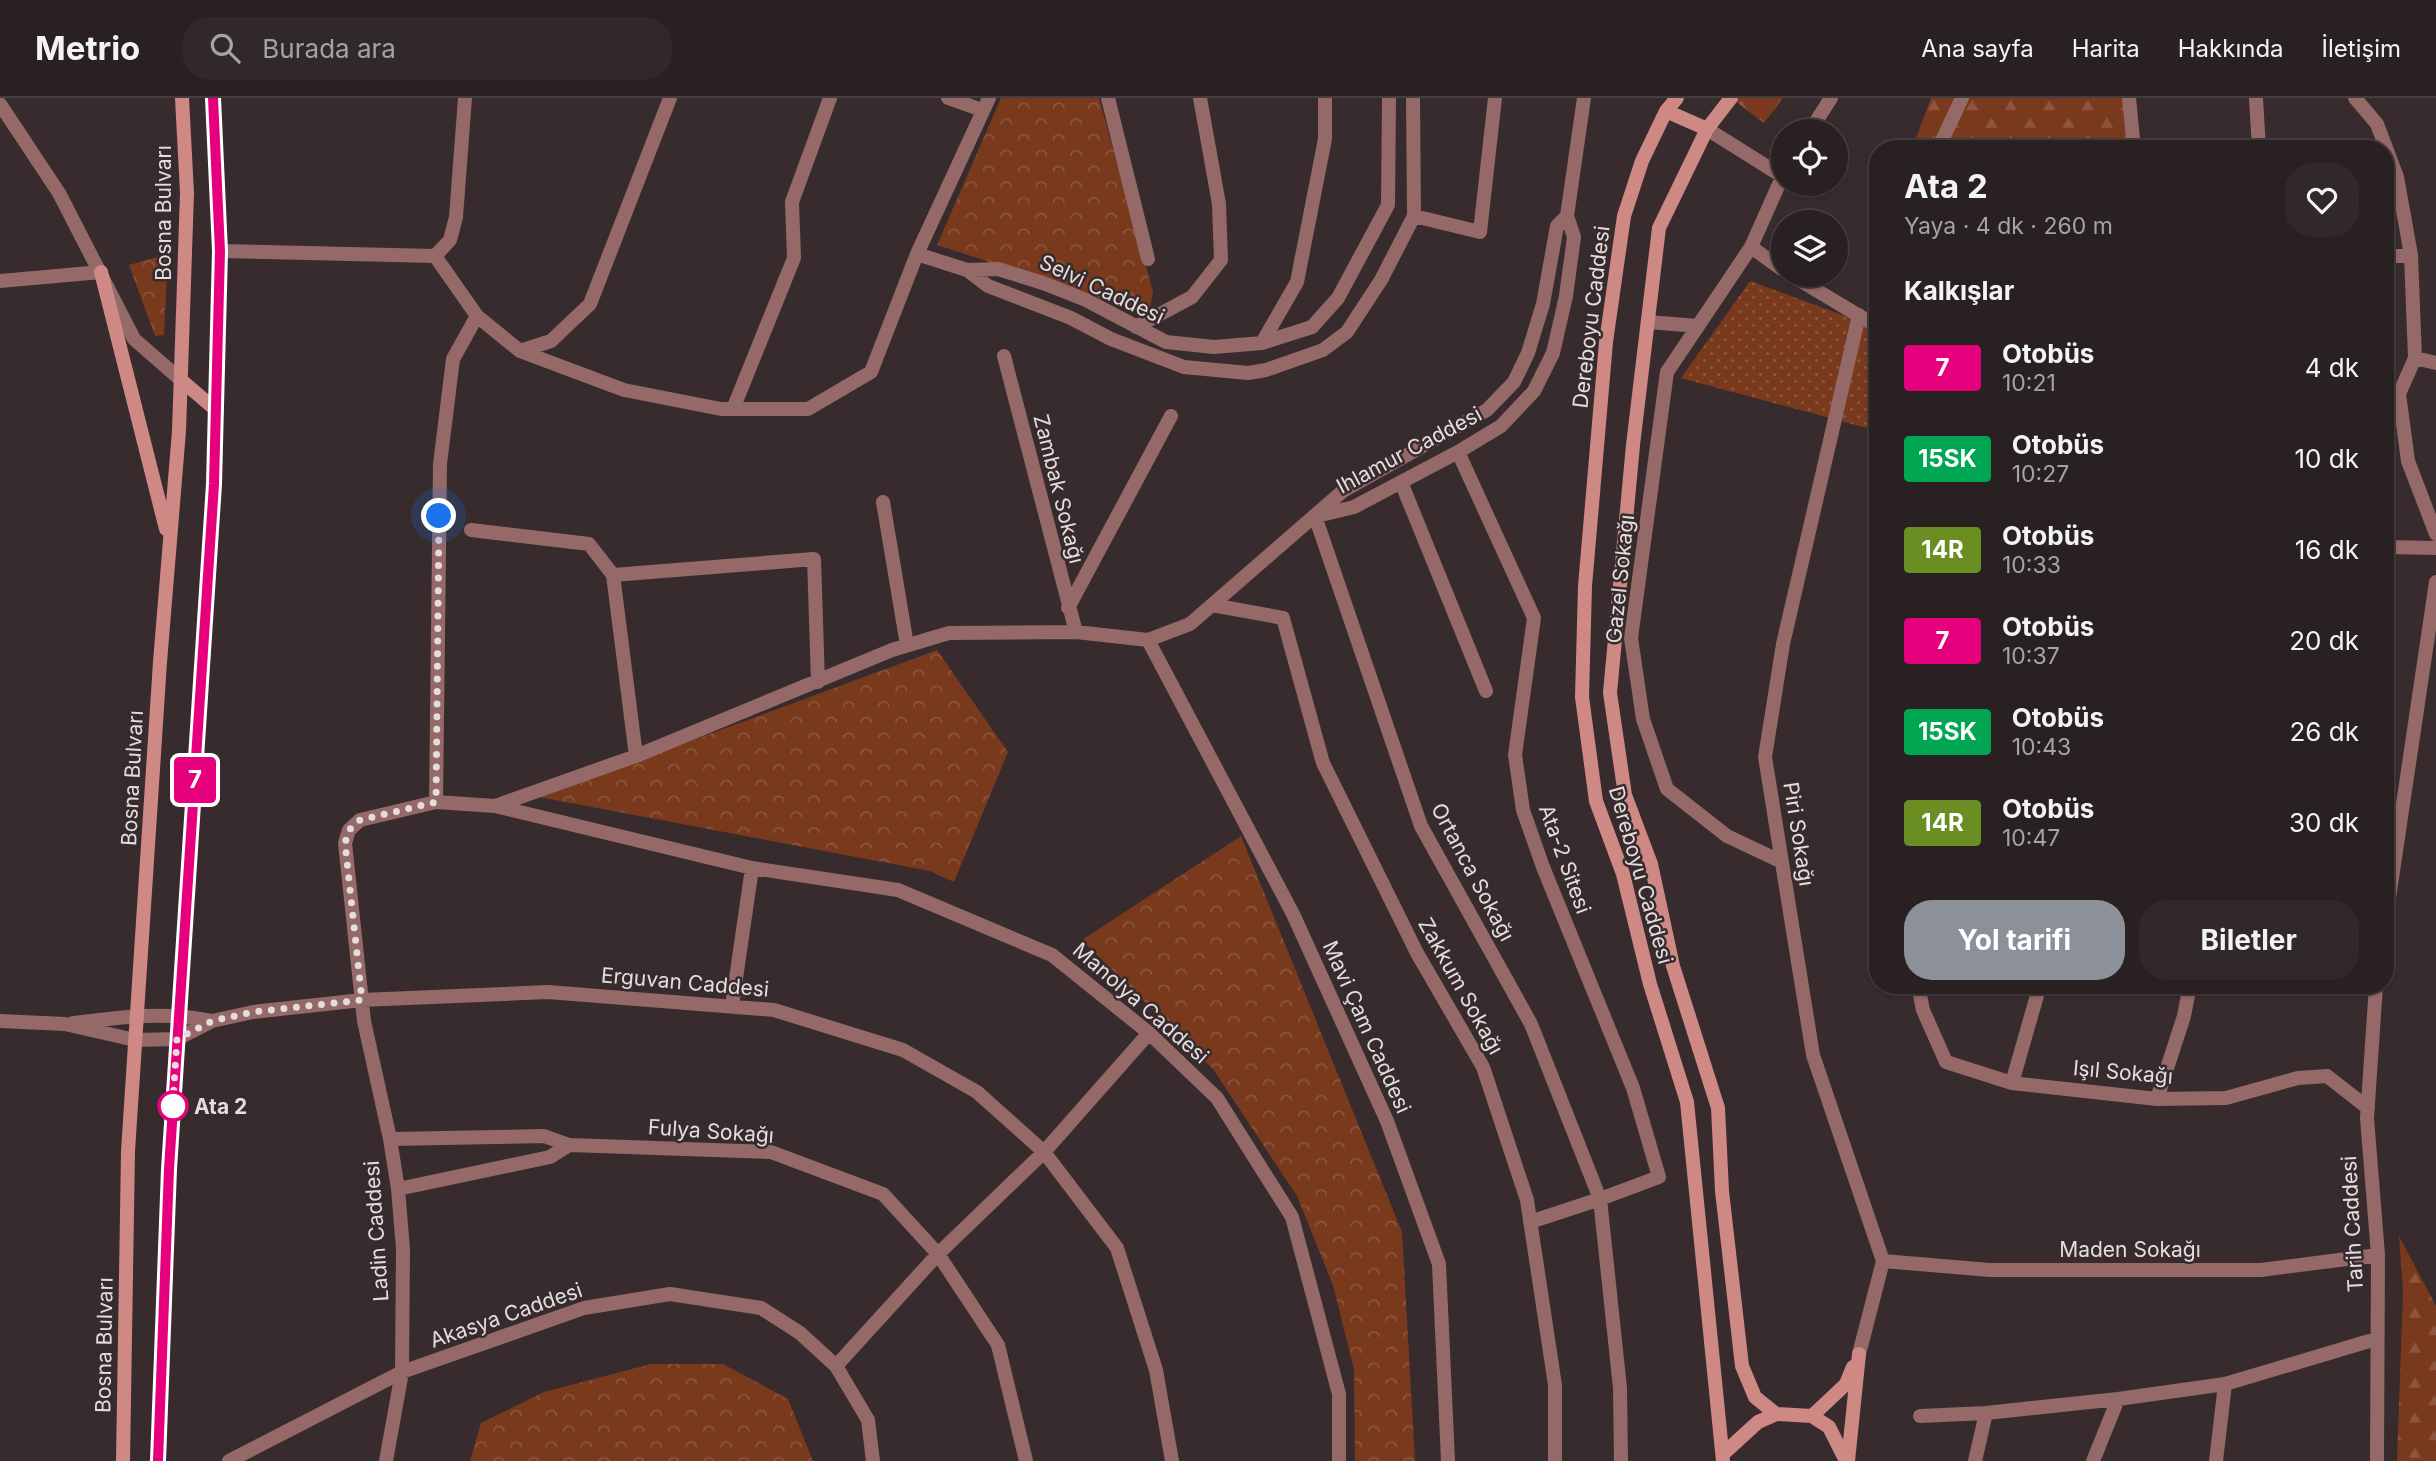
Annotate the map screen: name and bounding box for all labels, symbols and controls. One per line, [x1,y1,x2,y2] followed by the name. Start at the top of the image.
[182,17,672,80] search box
[35,28,140,68] text: Metrio
[206,29,244,67] icon: search
[262,33,396,64] text: Burada ara
[1921,34,2034,63] text: Ana sayfa
[2072,34,2140,63] text: Harita
[2178,34,2284,63] text: Hakkında
[2322,34,2401,63] text: İletişim
[1771,119,1848,287] map controls
[1771,119,1848,196] button: locate
[151,145,176,281] street label: Bosna Bulvarı
[2285,163,2359,237] button: heart
[1904,166,1988,206] text: Ata 2
[1771,210,1848,287] button: layers
[1904,212,2113,240] text: Yaya · 4 dk · 260 m
[1567,224,1615,410] street label: Dereboyu Caddesi
[1036,249,1168,329] street label: Selvi Caddesi
[1904,275,2014,306] text: Kalkışlar
[2002,338,2094,369] text: Otobüs
[2305,352,2359,383] text: 4 dk
[1936,353,1949,382] text: 7
[2002,369,2056,397] text: 10:21
[1332,401,1486,499] street label: Ihlamur Caddesi
[1028,412,1090,566] street label: Zambak Sokağı
[2012,429,2104,460] text: Otobüs
[2295,443,2359,474] text: 10 dk
[1918,444,1977,473] text: 15SK
[2012,460,2069,488] text: 10:27
[421,498,456,533] your location
[1601,513,1639,645] street label: Gazel Sokağı
[2002,520,2094,551] text: Otobüs
[2295,534,2359,565] text: 16 dk
[1921,535,1964,564] text: 14R
[2002,551,2061,579] text: 10:33
[2002,611,2094,642] text: Otobüs
[2289,625,2359,656] text: 20 dk
[1936,626,1949,655] text: 7
[2002,642,2060,670] text: 10:37
[2012,702,2104,733] text: Otobüs
[116,710,148,846] street label: Bosna Bulvarı
[2290,716,2359,747] text: 26 dk
[1918,717,1977,746] text: 15SK
[2012,733,2071,761] text: 10:43
[172,757,218,803] line badge: 7
[188,765,202,794] text: 7
[1778,780,1820,888] street label: Piri Sokağı
[1604,783,1678,967] street label: Dereboyu Caddesi
[2002,793,2094,824] text: Otobüs
[1426,799,1520,945] street label: Ortanca Sokağı
[1534,801,1596,917] street label: Ata-2 Sitesi
[2289,807,2359,838] text: 30 dk
[1921,808,1964,837] text: 14R
[2002,824,2060,852] text: 10:47
[1904,900,2125,980] button: Yol tarifi
[2139,900,2359,980] button: Biletler
[1413,913,1509,1059] street label: Zakkum Sokağı
[1068,937,1214,1069] street label: Manolya Caddesi
[1318,937,1416,1117] street label: Mavi Çam Caddesi
[600,962,770,1002] street label: Erguvan Caddesi
[2072,1055,2174,1089] street label: Işıl Sokağı
[158,1091,188,1121] marker: Ata 2
[194,1094,247,1119] place label: Ata 2
[647,1114,775,1148] street label: Fulya Sokağı
[2336,1155,2368,1293] street label: Tarih Caddesi
[359,1160,393,1302] street label: Ladin Caddesi
[2059,1237,2201,1262] street label: Maden Sokağı
[90,1277,118,1413] street label: Bosna Bulvarı
[426,1277,586,1353] street label: Akasya Caddesi

